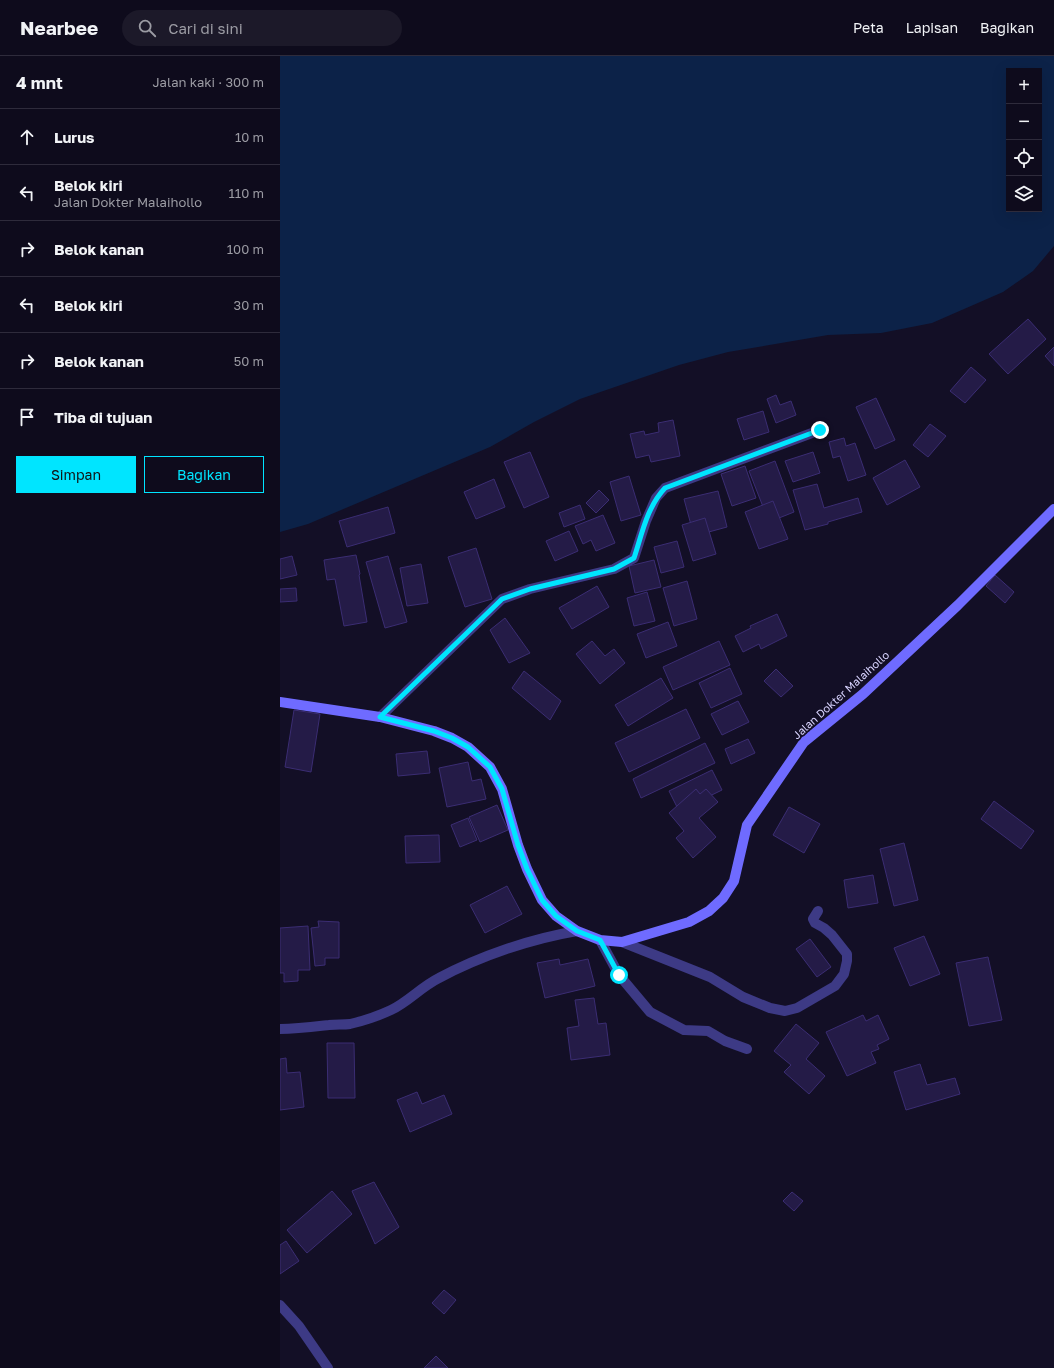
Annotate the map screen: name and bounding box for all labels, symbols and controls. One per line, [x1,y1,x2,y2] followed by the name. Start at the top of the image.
[122,10,402,46] search box
[20,16,98,39] text: Nearbee
[136,17,158,39] icon: search
[168,19,243,37] text: Cari di sini
[853,19,884,36] text: Peta
[906,19,958,36] text: Lapisan
[980,19,1034,36] text: Bagikan
[1006,68,1042,212] map controls
[1006,68,1042,104] button: +
[16,72,63,93] text: 4 mnt
[152,74,264,90] text: Jalan kaki · 300 m
[1006,104,1042,140] button: −
[16,126,38,148] icon: ahead
[54,128,95,146] text: Lurus
[235,129,264,145] text: 10 m
[1006,140,1042,176] button: locate
[54,176,123,194] text: Belok kiri
[1006,176,1042,212] button: layers
[16,182,38,204] icon: left
[229,185,264,201] text: 110 m
[54,194,202,210] text: Jalan Dokter Malaihollo
[16,238,38,260] icon: right
[54,240,144,258] text: Belok kanan
[227,241,264,257] text: 100 m
[16,294,38,316] icon: left
[54,296,123,314] text: Belok kiri
[234,297,264,313] text: 30 m
[16,350,38,372] icon: right
[54,352,144,370] text: Belok kanan
[234,353,264,369] text: 50 m
[16,406,38,428] icon: arrive
[54,408,152,426] text: Tiba di tujuan
[811,421,829,439] route end
[16,456,136,493] button: Simpan
[144,456,264,493] button: Bagikan
[790,648,892,741] street label: Jalan Dokter Malaihollo
[610,966,628,984] route start

